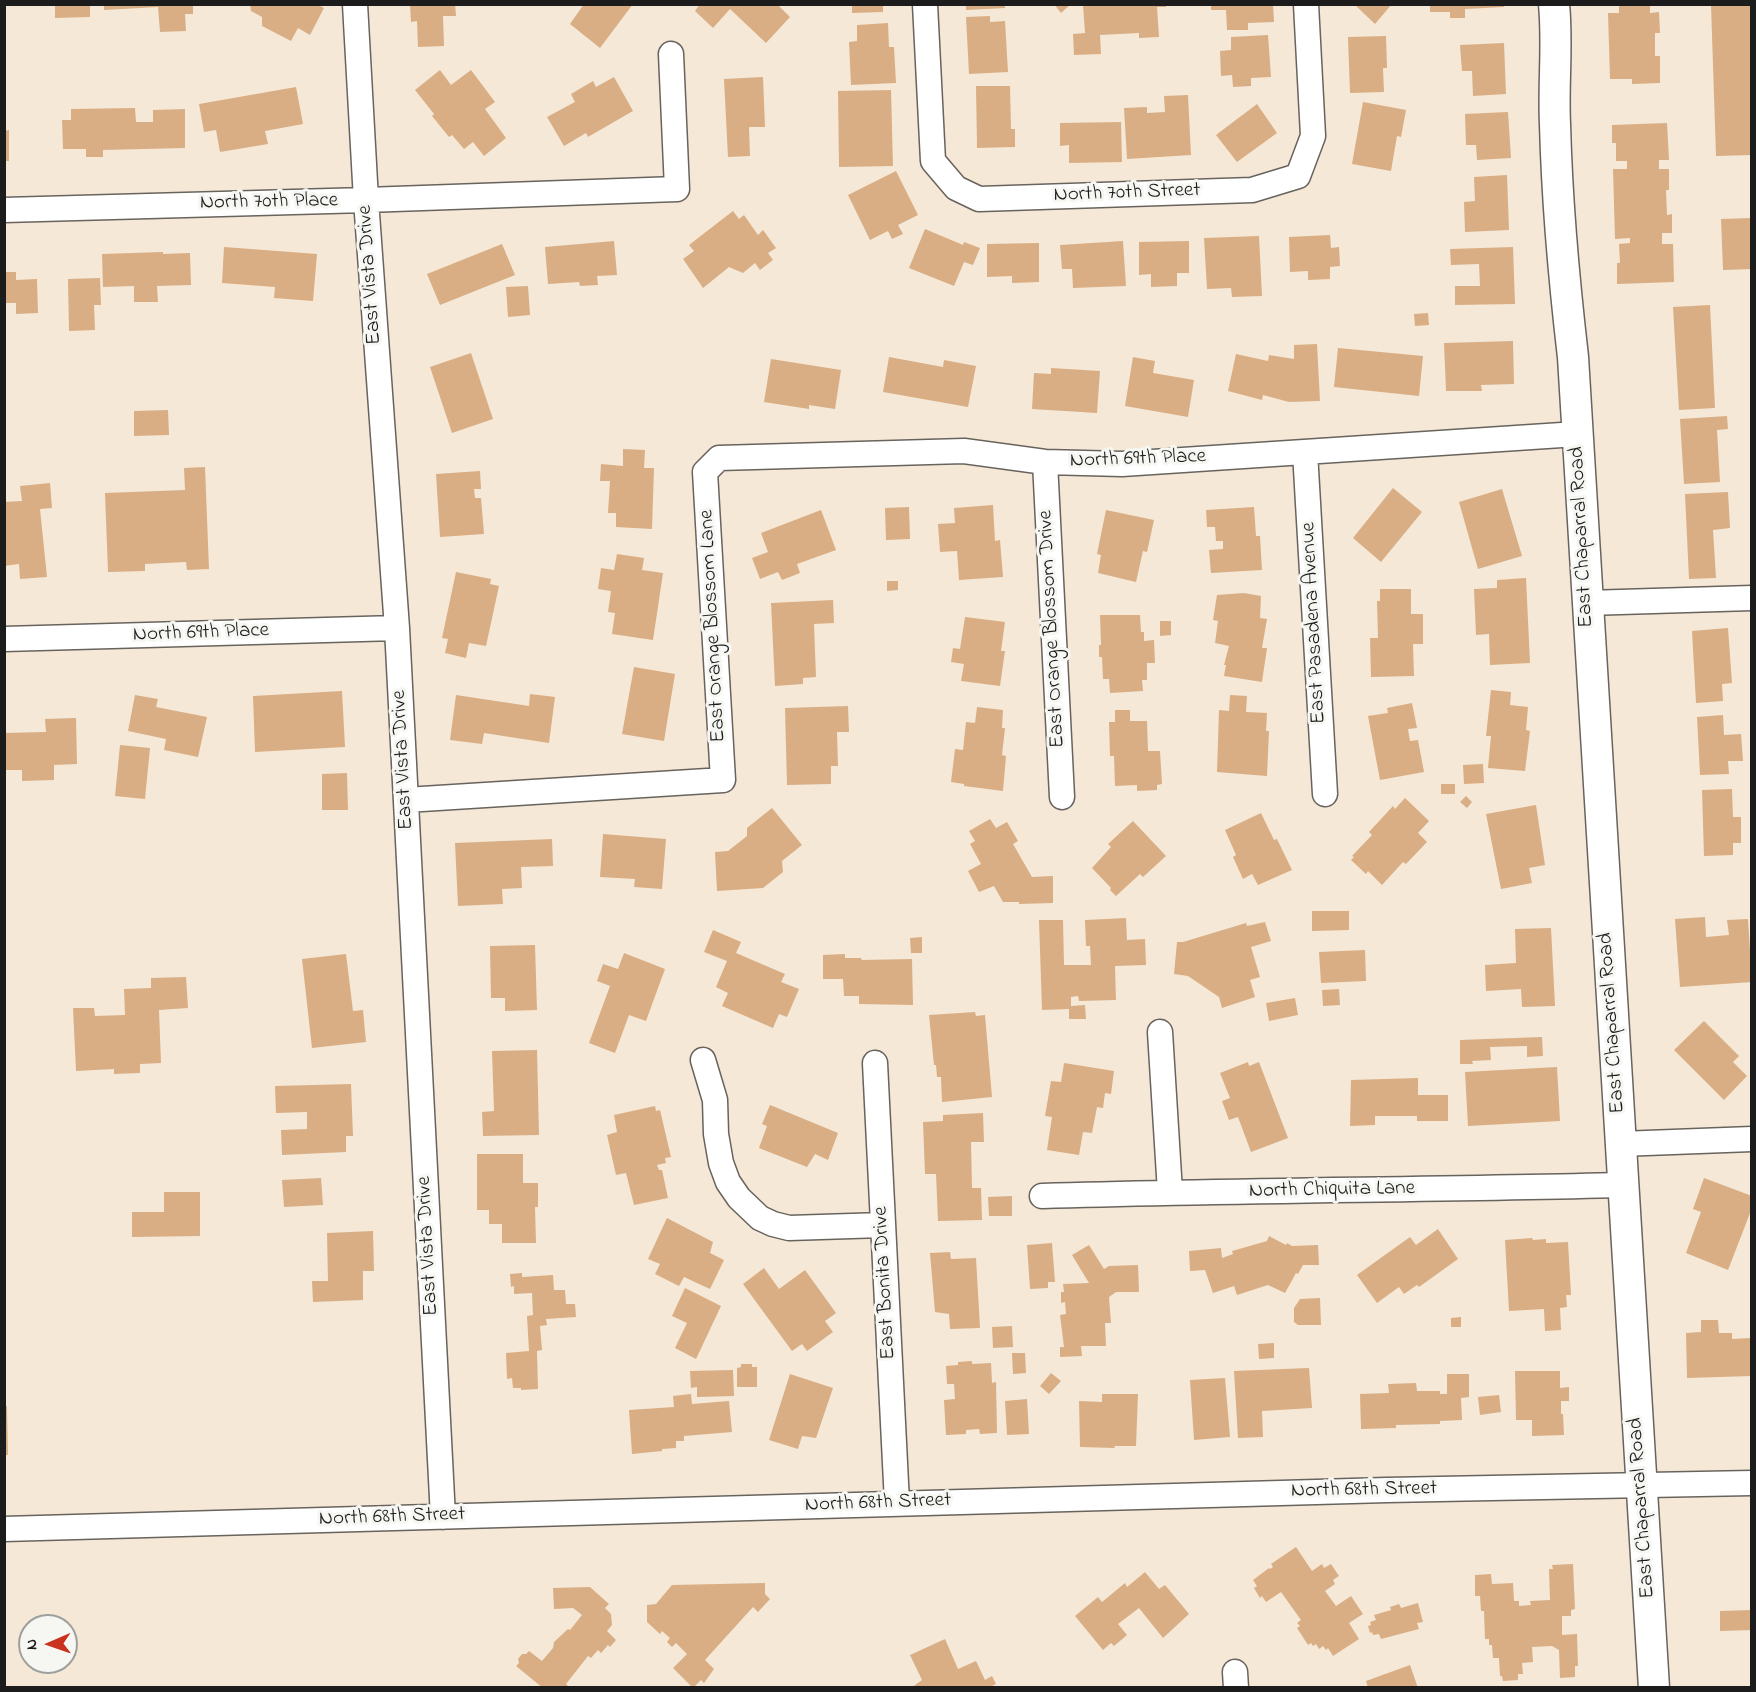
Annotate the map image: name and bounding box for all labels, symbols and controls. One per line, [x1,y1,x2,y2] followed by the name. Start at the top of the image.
[1053,179,1201,209] street label: North 70th Street
[200,189,338,217] street label: North 70th Place
[354,204,388,346] street label: East Vista Drive
[1069,445,1207,475] street label: North 69th Place
[1566,446,1600,628] street label: East Chaparral Road
[695,509,733,743] street label: East Orange Blossom Lane
[1034,509,1072,749] street label: East Orange Blossom Drive
[1297,521,1333,725] street label: East Pasadena Avenue
[132,619,270,649] street label: North 69th Place
[388,689,420,831] street label: East Vista Drive
[1594,932,1632,1114] street label: East Chaparral Road
[413,1175,445,1317] street label: East Vista Drive
[1249,1177,1415,1205] street label: North Chiquita Lane
[869,1206,903,1360] street label: East Bonita Drive
[1624,1417,1662,1599] street label: East Chaparral Road
[1291,1477,1437,1505] street label: North 68th Street
[805,1489,951,1519] street label: North 68th Street
[319,1503,465,1533] street label: North 68th Street
[18,1614,78,1674] north arrow
[20,1639,44,1650] text: N

